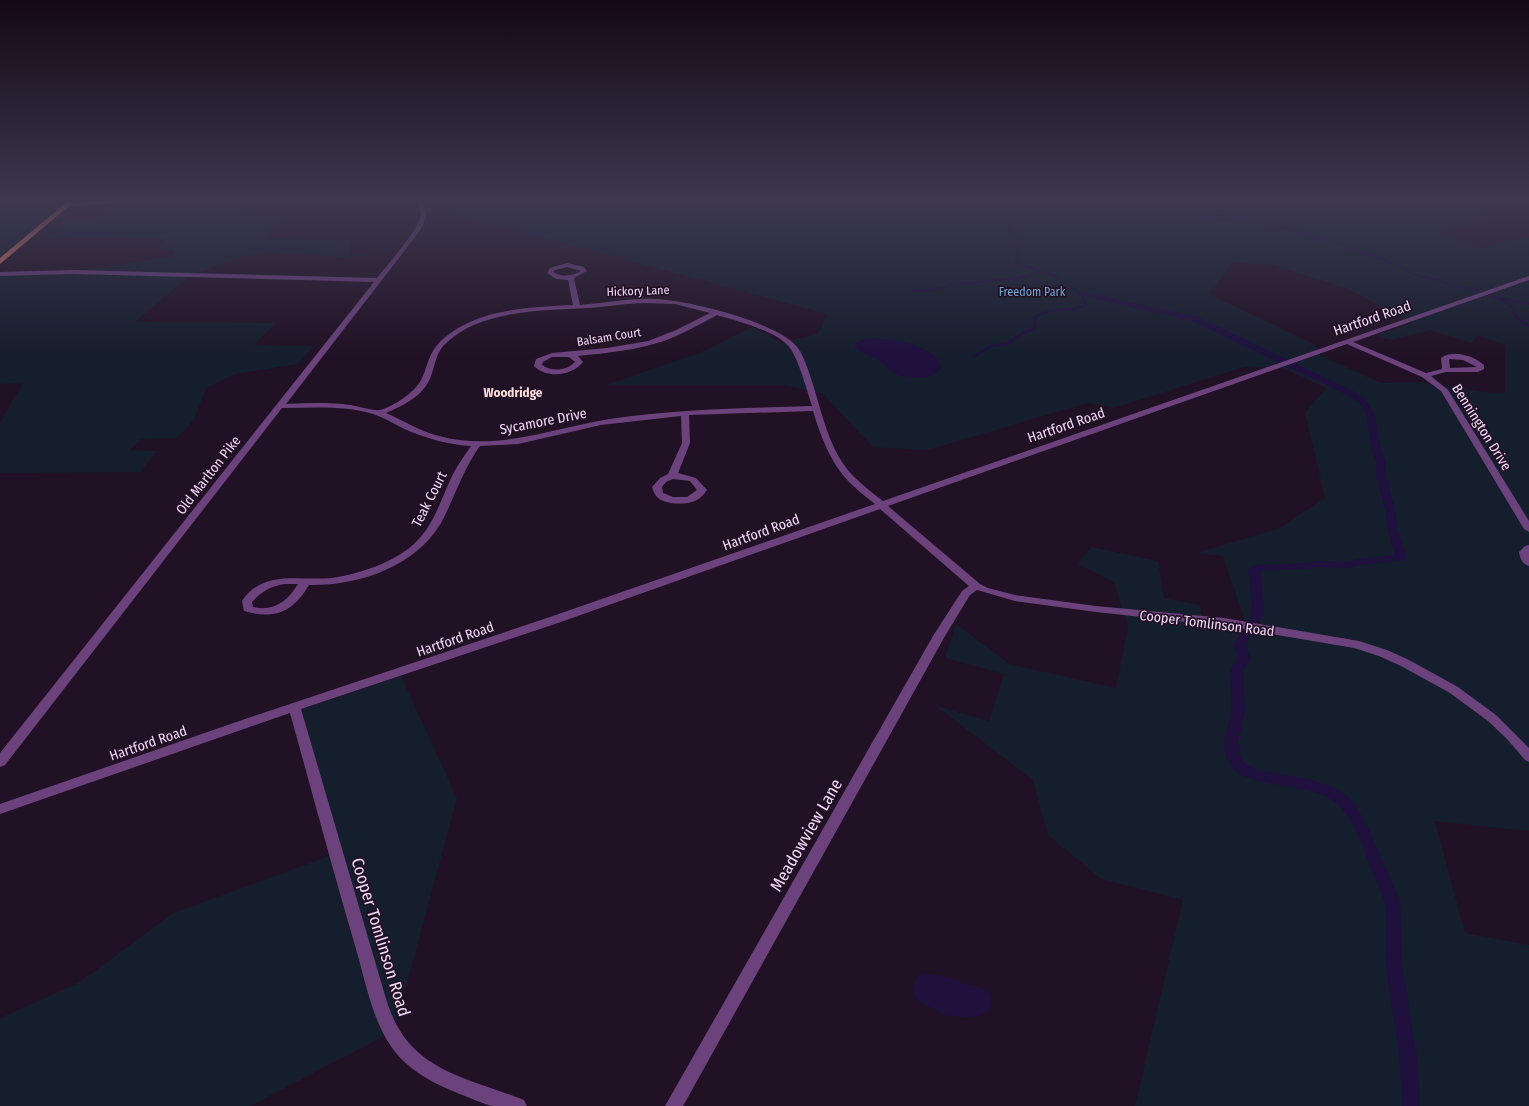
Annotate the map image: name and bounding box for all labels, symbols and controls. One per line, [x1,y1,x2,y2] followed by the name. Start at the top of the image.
[606,283,670,299] street label: Hickory Lane
[999,285,1066,299] park label: Freedom Park
[1331,297,1413,340] street label: Hartford Road
[576,325,642,349] street label: Balsam Court
[1448,381,1515,474] street label: Bennington Drive
[484,385,543,400] district label: Woodridge
[1025,404,1107,447] street label: Hartford Road
[498,405,588,438] street label: Sycamore Drive
[172,433,244,518] street label: Old Marlton Pike
[408,468,451,530] street label: Teak Court
[720,511,802,554] street label: Hartford Road
[1139,607,1275,640] street label: Cooper Tomlinson Road
[414,618,496,661] street label: Hartford Road
[107,722,189,765] street label: Hartford Road
[766,775,847,895] street label: Meadowview Lane
[346,855,415,1019] street label: Cooper Tomlinson Road

